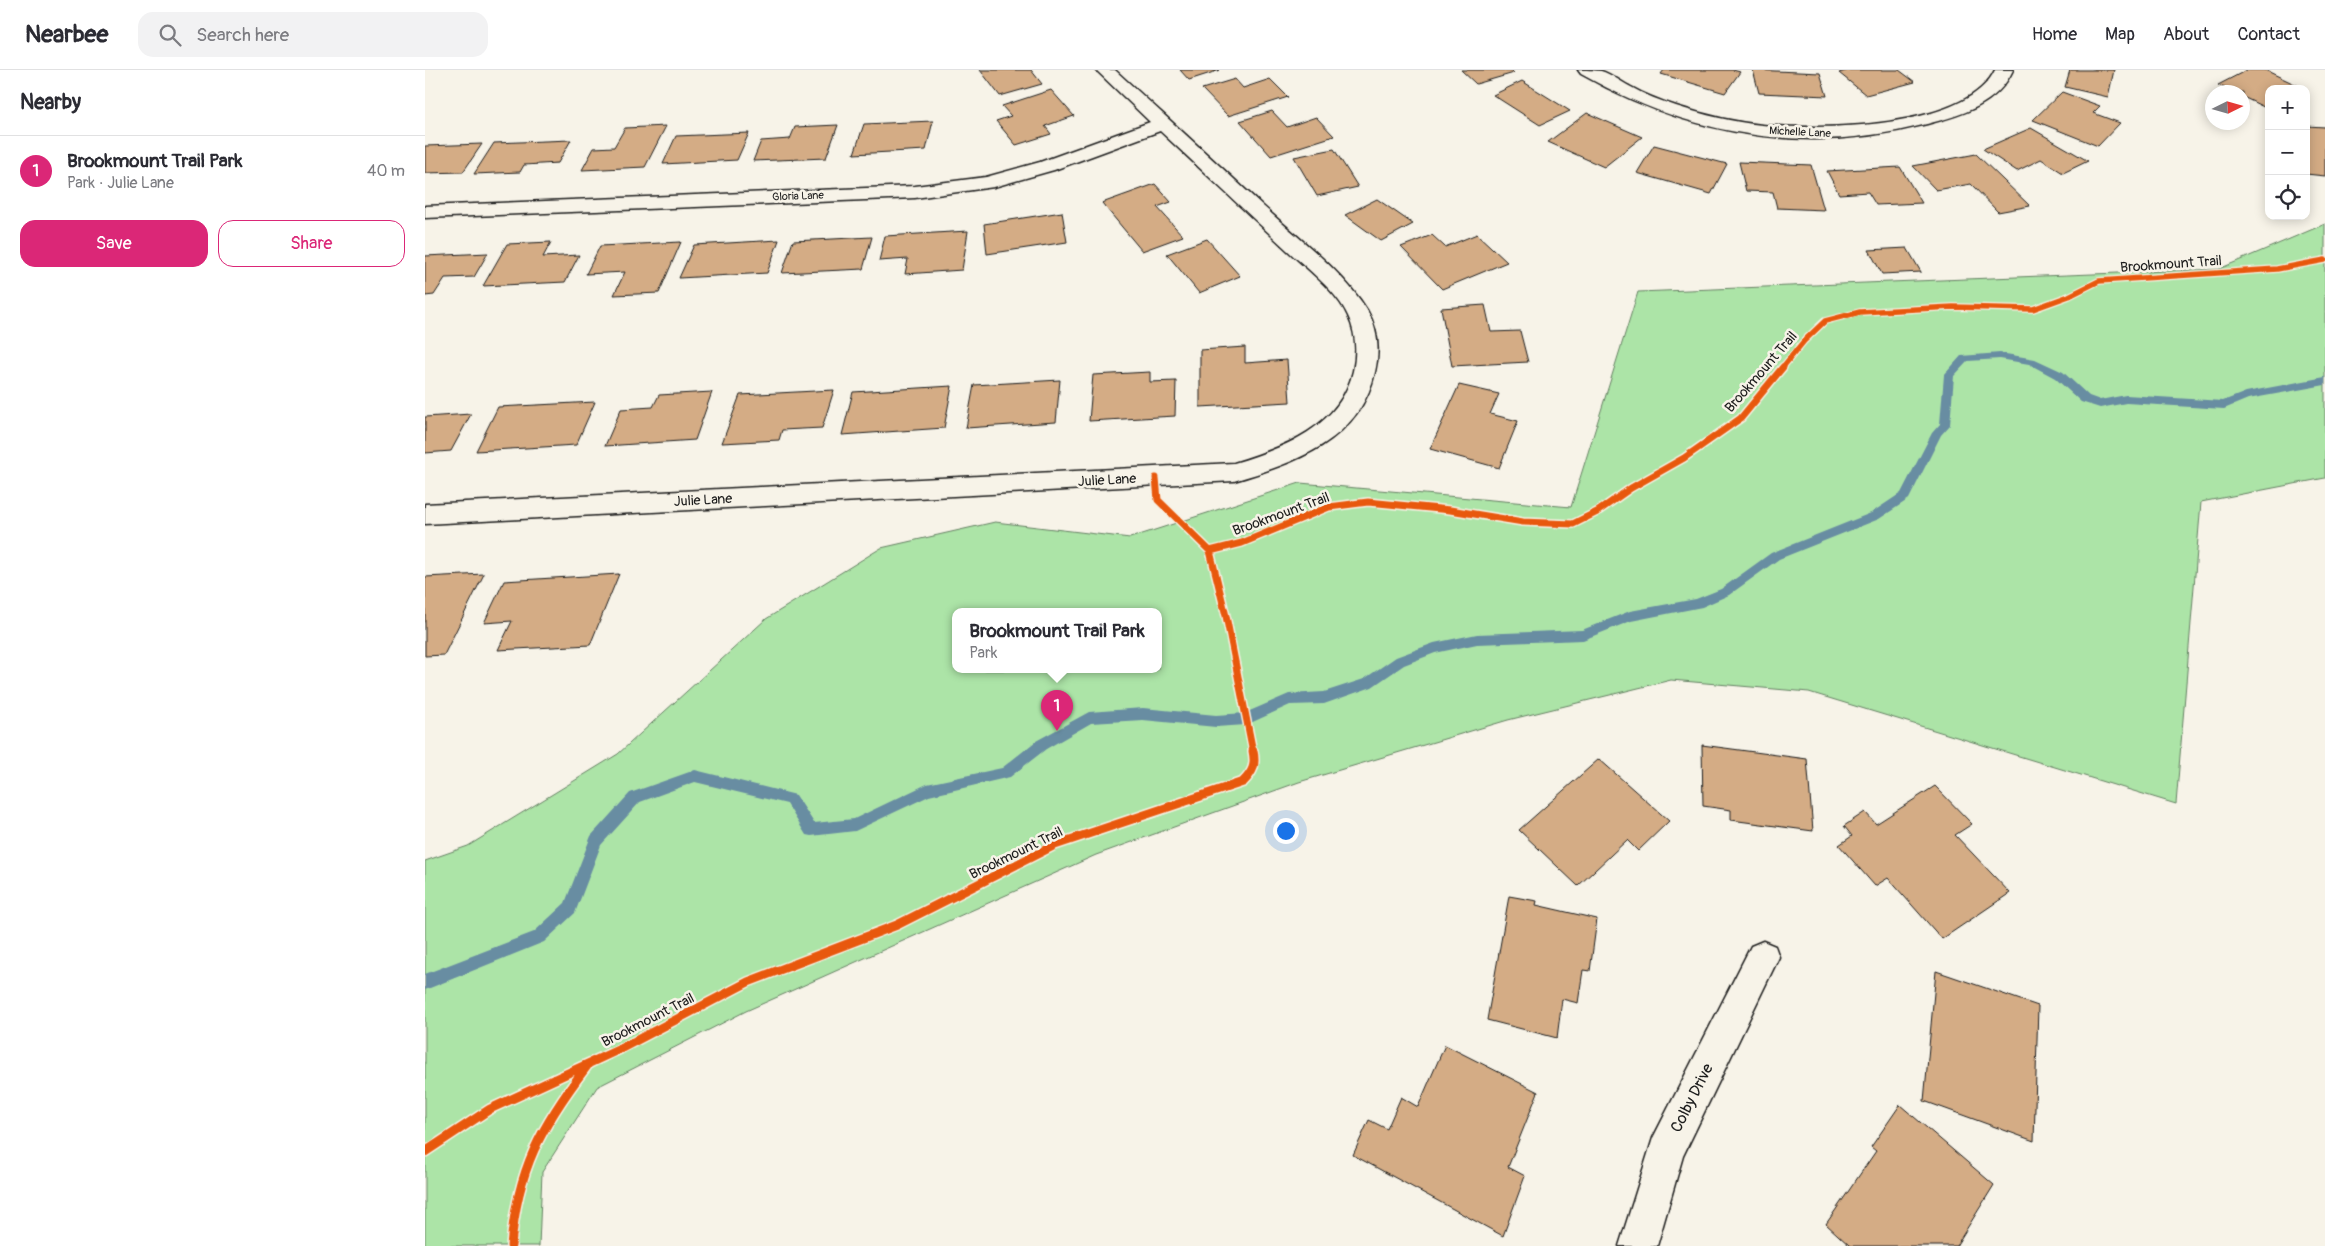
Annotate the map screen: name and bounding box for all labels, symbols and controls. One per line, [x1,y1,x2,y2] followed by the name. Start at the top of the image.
[138,12,488,57] search box
[25,20,108,49] text: Nearbee
[156,21,184,49] icon: search
[196,23,289,47] text: Search here
[2032,23,2077,46] text: Home
[2105,23,2135,46] text: Map
[2163,23,2209,46] text: About
[2237,23,2300,46] text: Contact
[2205,85,2250,130] north arrow
[2265,85,2310,220] map controls
[2265,85,2310,130] button: +
[20,89,81,116] text: Nearby
[1769,124,1832,140] street label: Michelle Lane
[2265,130,2310,175] button: −
[67,149,242,173] text: Brookmount Trail Park
[33,161,39,181] text: 1
[367,161,405,181] text: 40 m
[67,173,174,193] text: Park · Julie Lane
[2265,175,2310,220] button: locate
[772,189,825,203] street label: Gloria Lane
[20,220,208,267] button: Save
[218,220,405,267] button: Share
[2120,252,2222,276] street label: Brookmount Trail
[1721,328,1801,416] street label: Brookmount Trail
[1077,470,1137,490] street label: Julie Lane
[1230,489,1332,539] street label: Brookmount Trail
[673,490,733,510] street label: Julie Lane
[952,608,1162,673] popup
[969,619,1145,643] text: Brookmount Trail Park
[969,643,997,663] text: Park
[1041,690,1073,731] pin: 1
[1273,818,1299,844] your location
[967,823,1065,883] street label: Brookmount Trail
[599,989,697,1051] street label: Brookmount Trail
[1666,1060,1718,1136] street label: Colby Drive

